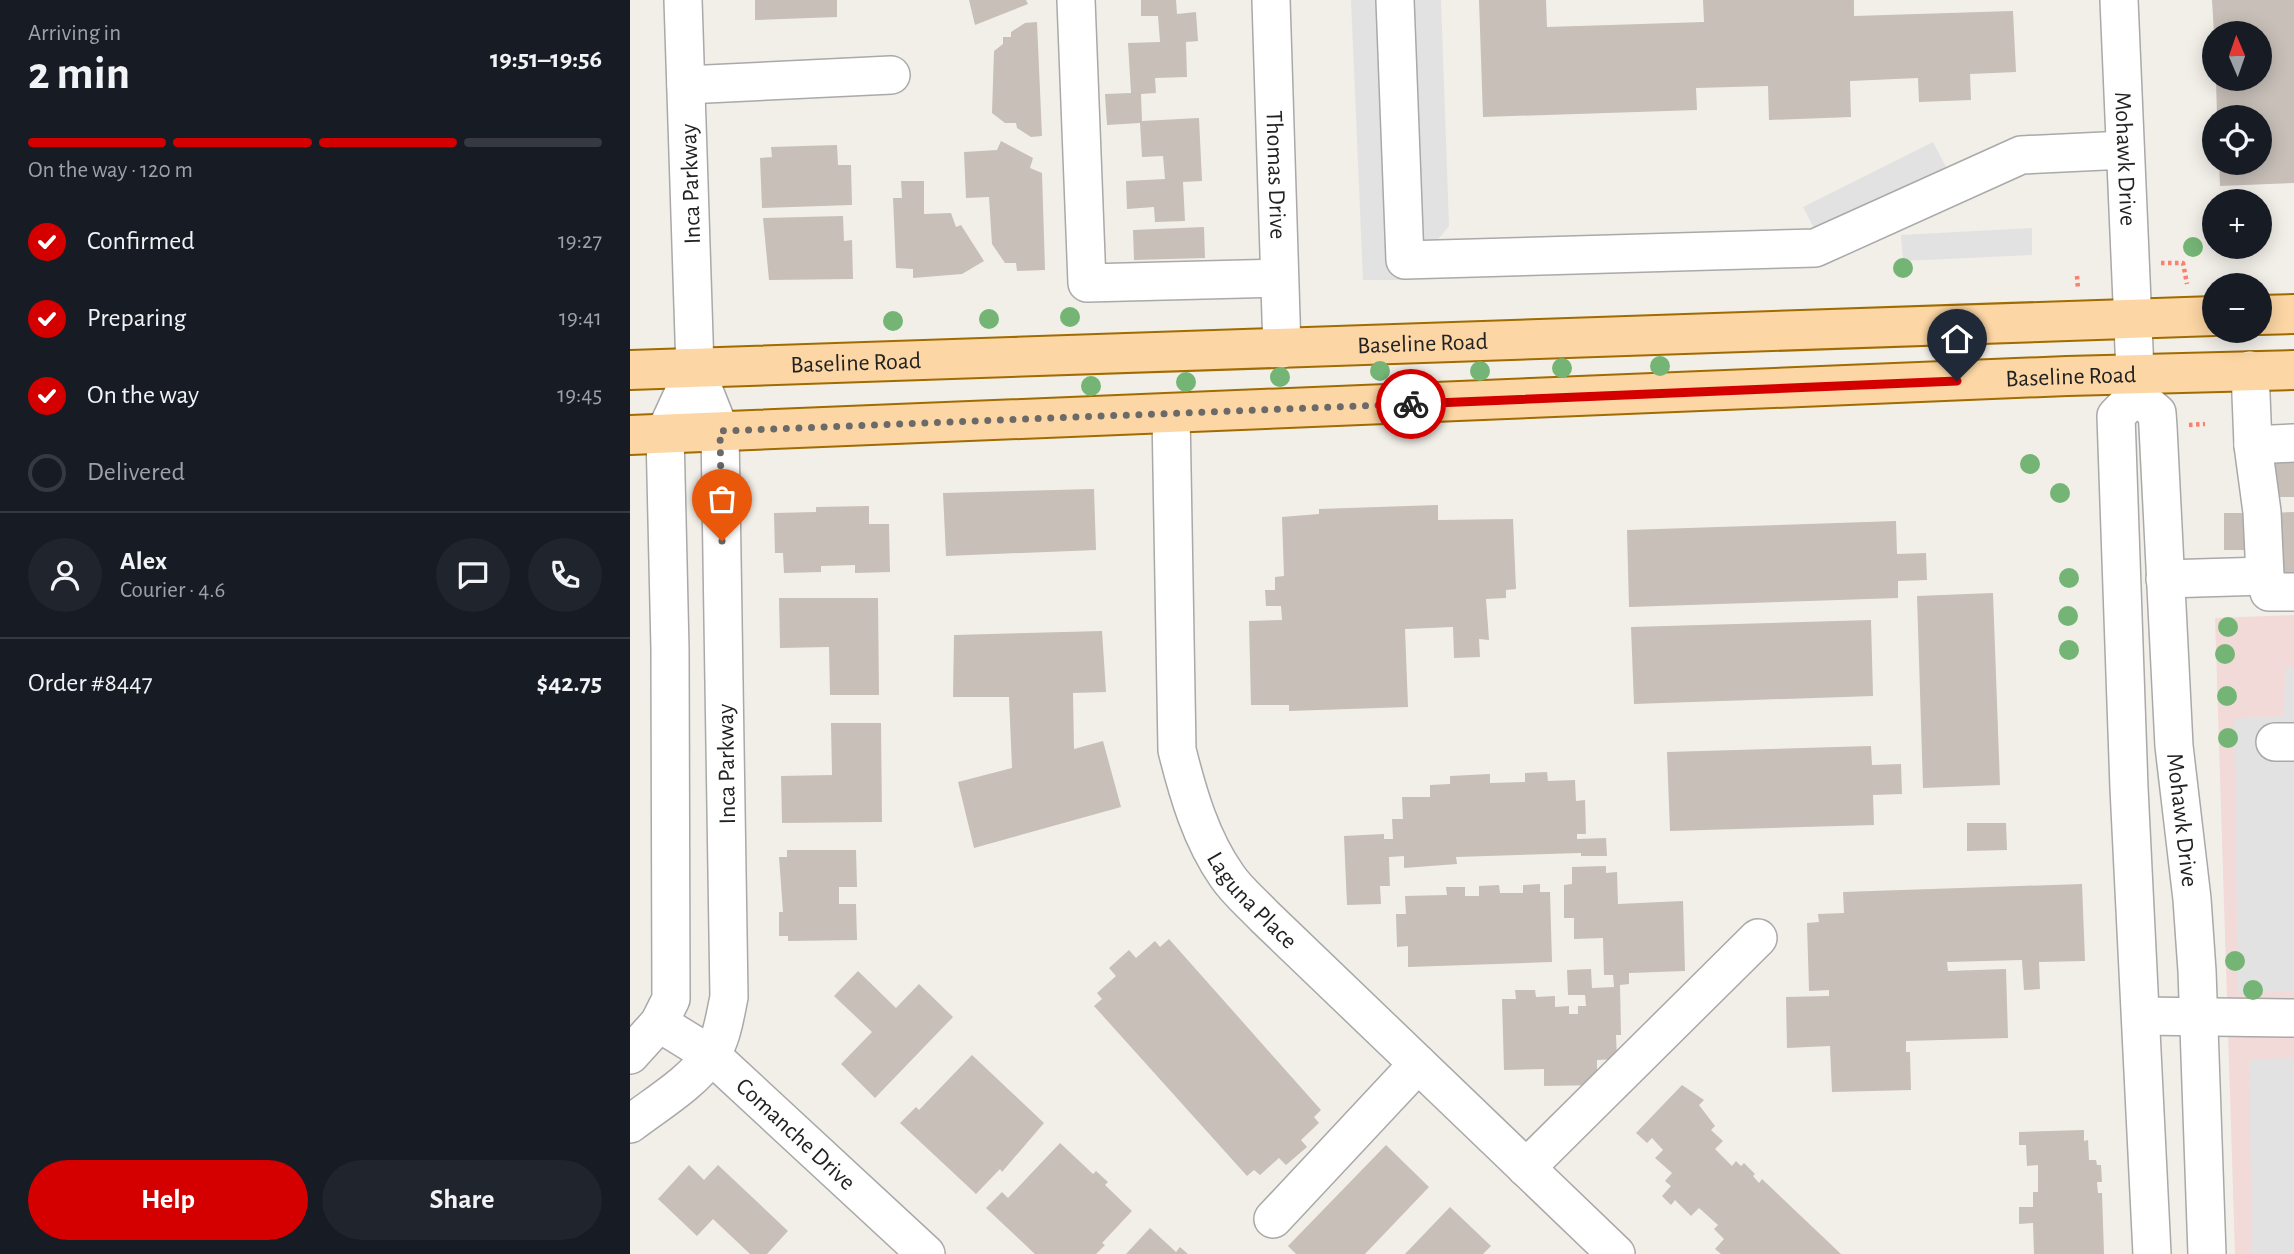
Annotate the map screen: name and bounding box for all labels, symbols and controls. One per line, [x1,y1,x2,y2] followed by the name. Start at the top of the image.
[2202,21,2272,91] north arrow
[2202,21,2272,343] map controls
[28,22,121,45] text: Arriving in
[490,46,602,72] text: 19:51–19:56
[28,51,130,97] text: 2 min
[2110,91,2140,227] street label: Mohawk Drive
[2202,105,2272,175] button: locate
[1261,110,1290,240] street label: Thomas Drive
[677,123,705,245] street label: Inca Parkway
[28,159,193,182] text: On the way · 120 m
[2202,189,2272,259] button: +
[28,223,66,261] icon: check
[87,228,195,254] text: Confirmed
[558,230,602,253] text: 19:27
[2202,273,2272,343] button: −
[28,300,66,338] icon: check
[87,305,186,331] text: Preparing
[559,307,602,330] text: 19:41
[1927,309,1987,381] pin
[1938,320,1976,358] icon: home
[1357,330,1488,358] street label: Baseline Road
[790,349,922,378] street label: Baseline Road
[2005,363,2137,392] street label: Baseline Road
[1376,369,1446,439] courier
[28,377,66,415] icon: check
[87,382,199,408] text: On the way
[557,384,602,407] text: 19:45
[1392,385,1430,423] icon: bike
[87,459,185,485] text: Delivered
[692,469,752,541] pin
[703,480,741,518] icon: bag
[28,538,102,612] button: person
[436,538,510,612] button: chat
[528,538,602,612] button: phone
[120,548,167,574] text: Alex
[120,579,225,602] text: Courier · 4.6
[28,670,153,696] text: Order #8447
[537,670,602,696] text: $42.75
[714,703,740,825] street label: Inca Parkway
[2162,752,2201,888] street label: Mohawk Drive
[1202,848,1301,954] street label: Laguna Place
[731,1074,860,1195] street label: Comanche Drive
[28,1160,308,1240] button: Help
[322,1160,602,1240] button: Share

